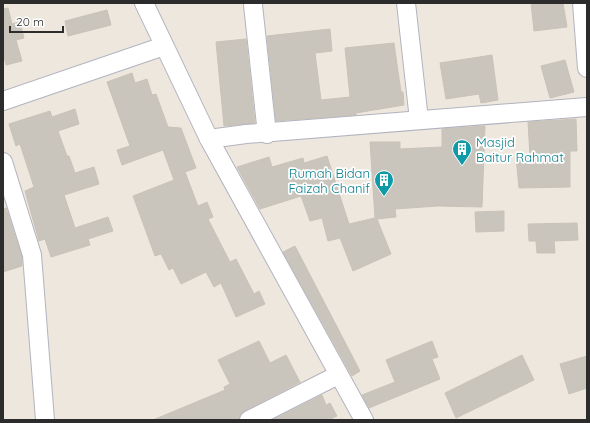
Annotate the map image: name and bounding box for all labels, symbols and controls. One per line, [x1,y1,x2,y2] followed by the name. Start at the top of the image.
[10,8,63,34] scale bar
[16,14,44,29] text: 20 m
[476,134,564,165] place label: Masjid Baitur Rahmat
[451,138,473,166] building icon: Masjid Baitur Rahmat
[288,165,370,196] place label: Rumah Bidan Faizah Chanif
[373,169,395,197] building icon: Rumah Bidan Faizah Chanif

